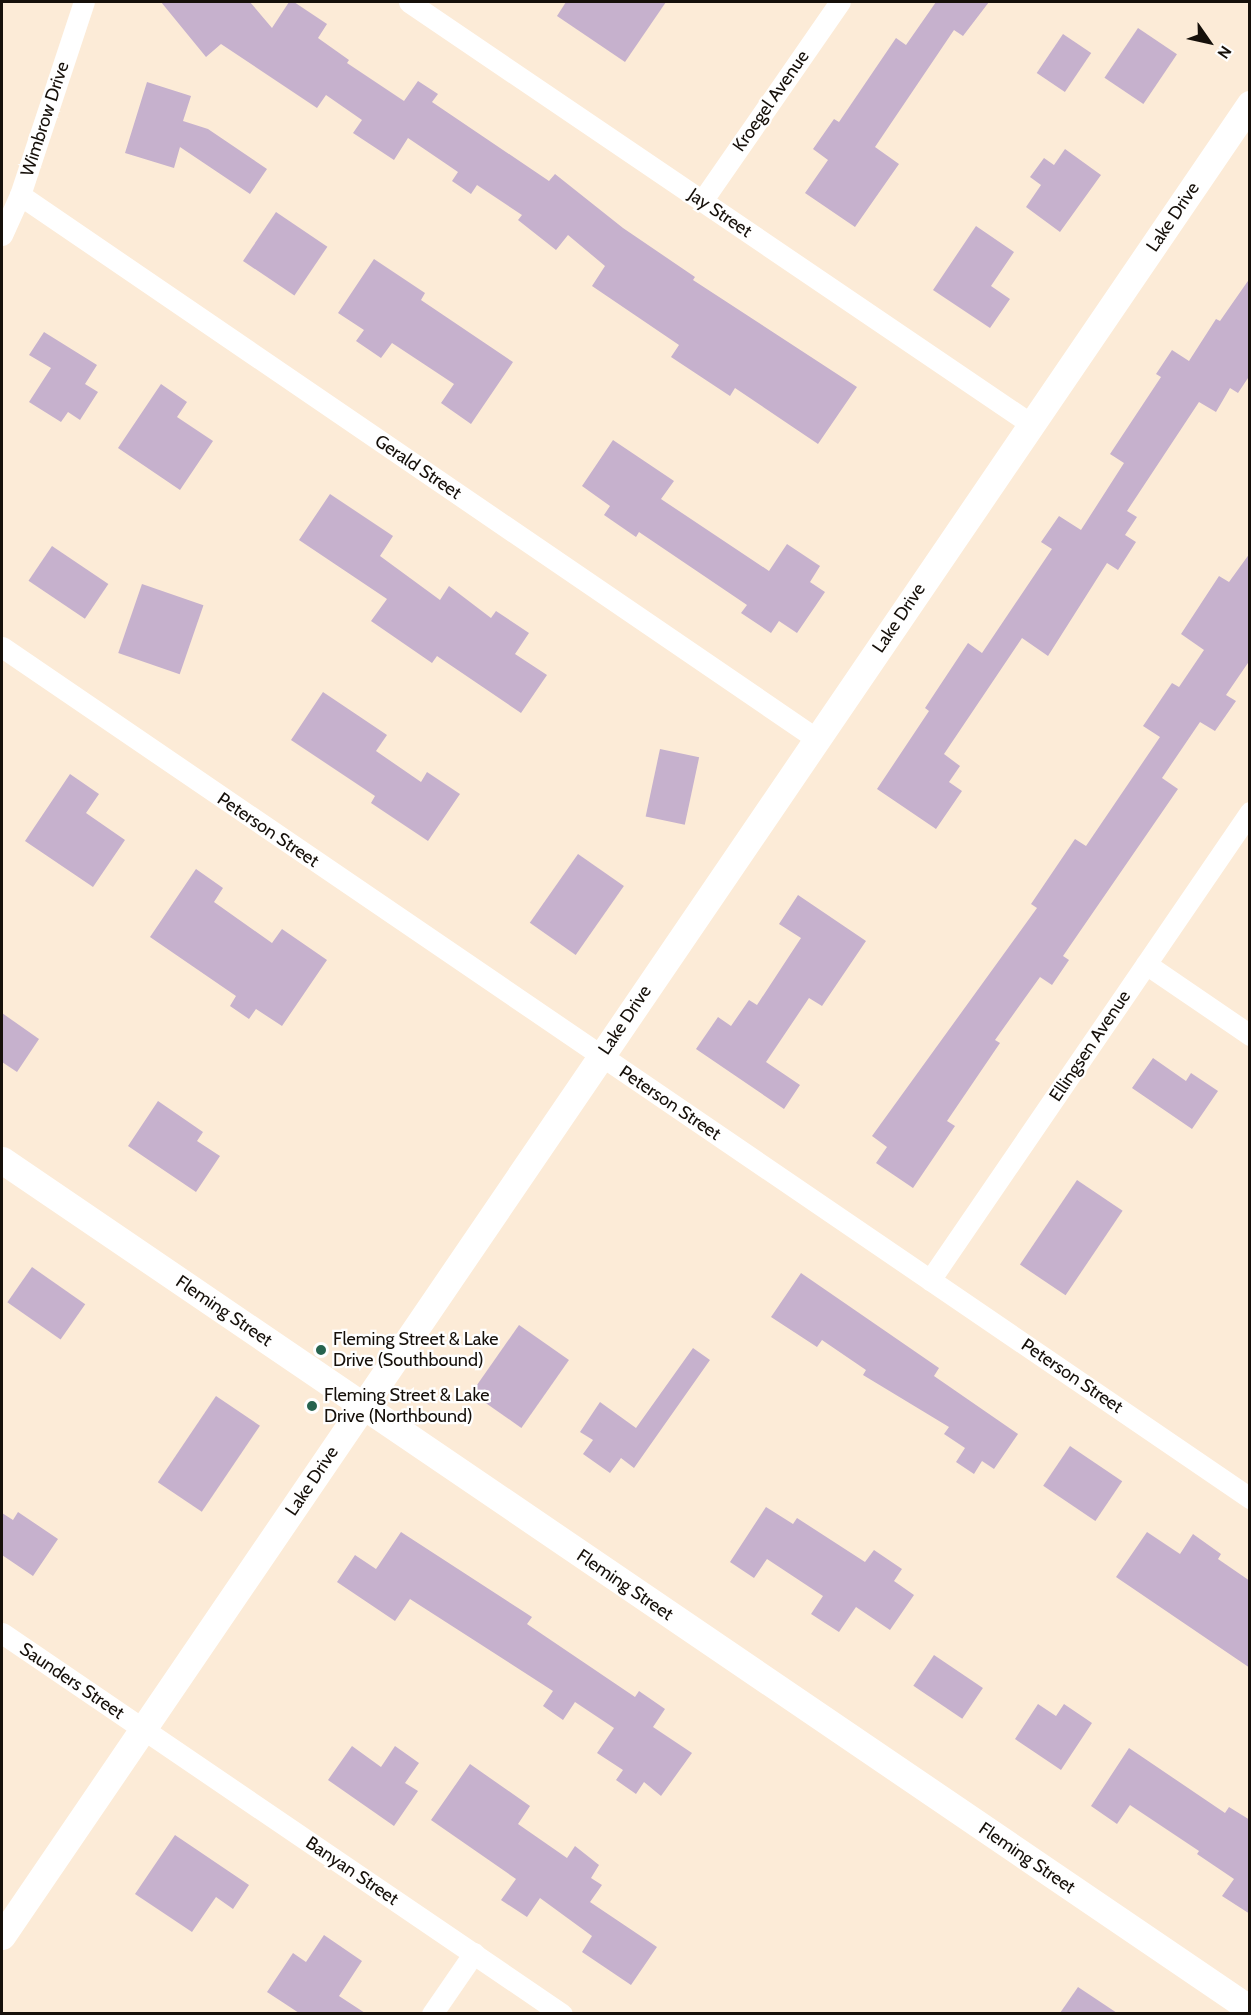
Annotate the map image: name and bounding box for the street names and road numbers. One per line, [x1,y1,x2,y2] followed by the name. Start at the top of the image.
[728,46,814,156] street label: Kroegel Avenue
[16,59,74,179] street label: Wimbrow Drive
[1142,178,1204,256] street label: Lake Drive
[684,184,756,242] street label: Jay Street
[371,430,465,504] street label: Gerald Street
[868,579,930,657] street label: Lake Drive
[213,788,323,872] street label: Peterson Street
[594,981,656,1059] street label: Lake Drive
[1045,986,1135,1106] street label: Ellingsen Avenue
[615,1061,725,1145] street label: Peterson Street
[172,1271,276,1351] street label: Fleming Street
[1017,1334,1127,1418] street label: Peterson Street
[281,1442,343,1520] street label: Lake Drive
[573,1545,677,1625] street label: Fleming Street
[16,1638,128,1724] street label: Saunders Street
[975,1818,1079,1898] street label: Fleming Street
[302,1832,402,1910] street label: Banyan Street

